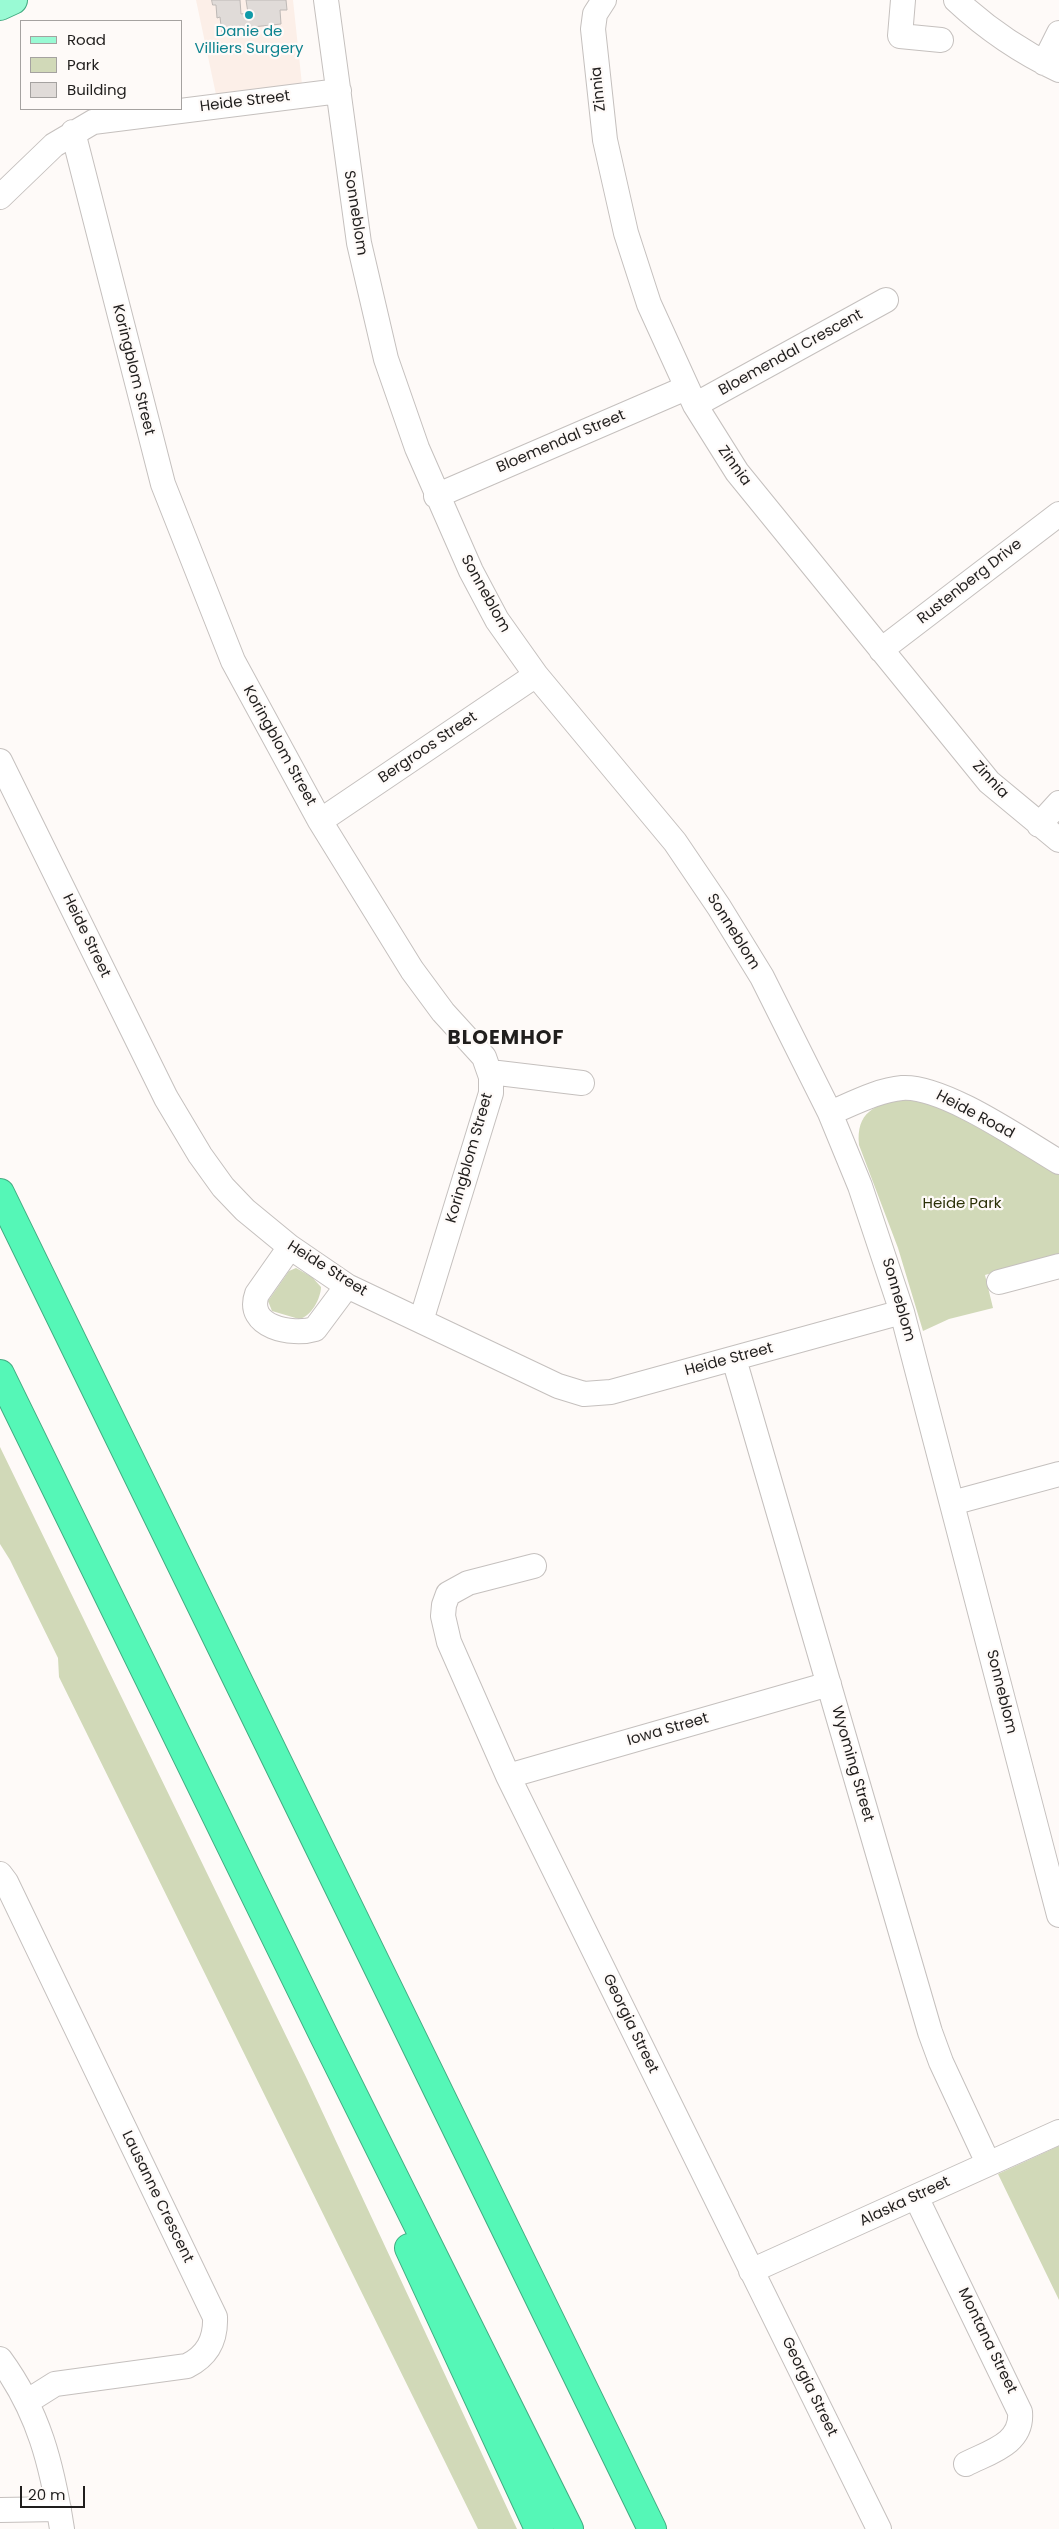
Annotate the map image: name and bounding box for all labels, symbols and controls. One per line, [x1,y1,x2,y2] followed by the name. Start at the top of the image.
[243,9,255,21] marker: Danie de Villiers Surgery
[20,20,182,110] legend
[194,23,304,58] place label: Danie de Villiers Surgery
[67,29,106,50] text: Road
[67,54,99,75] text: Park
[588,66,610,112] street label: Zinnia
[67,79,127,100] text: Building
[199,88,291,116] street label: Heide Street
[339,169,371,257] street label: Sonneblom
[108,303,158,437] street label: Koringblom Street
[716,306,866,400] street label: Bloemendal Crescent
[494,407,628,477] street label: Bloemendal Street
[714,443,754,489] street label: Zinnia
[914,536,1026,628] street label: Rustenberg Drive
[456,552,514,636] street label: Sonneblom
[239,683,319,809] street label: Koringblom Street
[375,708,481,788] street label: Bergroos Street
[968,757,1012,803] street label: Zinnia
[58,891,114,981] street label: Heide Street
[703,891,763,973] street label: Sonneblom
[447,1027,565,1051] district label: BLOEMHOF
[933,1087,1017,1143] street label: Heide Road
[443,1091,497,1225] street label: Koringblom Street
[923,1195,1001,1213] park label: Heide Park
[284,1237,370,1301] street label: Heide Street
[878,1256,918,1344] street label: Sonneblom
[683,1340,775,1380] street label: Heide Street
[982,1648,1020,1736] street label: Sonneblom
[827,1704,877,1824] street label: Wyoming Street
[625,1710,711,1750] street label: Iowa Street
[598,1971,662,2077] street label: Georgia Street
[117,2128,197,2266] street label: Lausanne Crescent
[857,2173,953,2231] street label: Alaska Street
[954,2285,1020,2397] street label: Montana Street
[777,2334,841,2440] street label: Georgia Street
[22,2476,88,2508] scale bar
[28,2484,66,2505] text: 20 m

